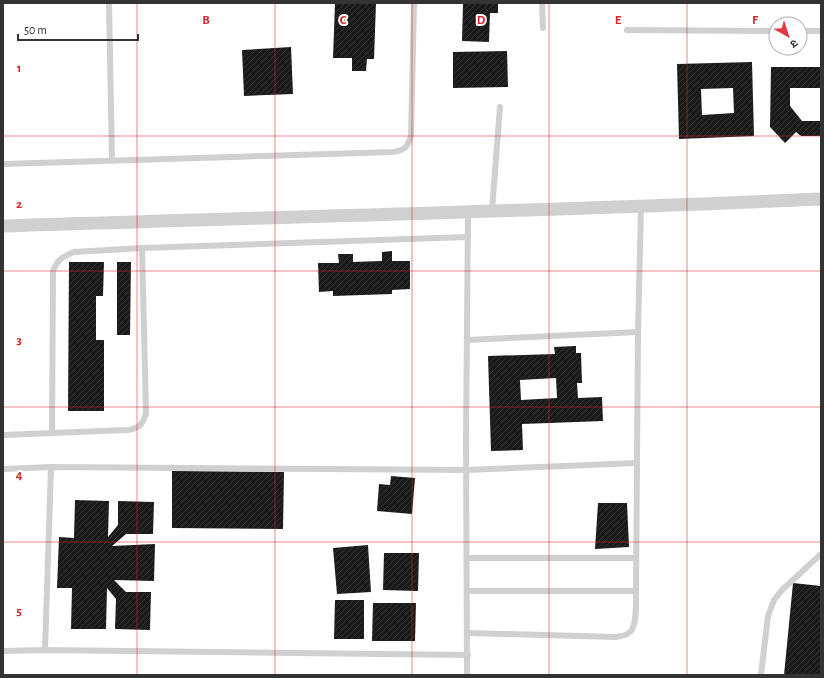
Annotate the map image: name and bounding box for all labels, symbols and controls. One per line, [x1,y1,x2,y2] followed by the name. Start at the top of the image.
[202,14,210,27] text: B
[340,14,347,27] text: C
[477,14,486,27] text: D
[615,14,622,27] text: E
[752,14,759,27] text: F
[18,16,138,42] scale bar
[768,16,808,56] north arrow
[24,24,47,36] text: 50 m
[788,37,800,50] text: उ
[17,62,21,75] text: 1
[16,198,22,211] text: 2
[16,334,22,347] text: 3
[16,469,23,482] text: 4
[16,605,22,618] text: 5

